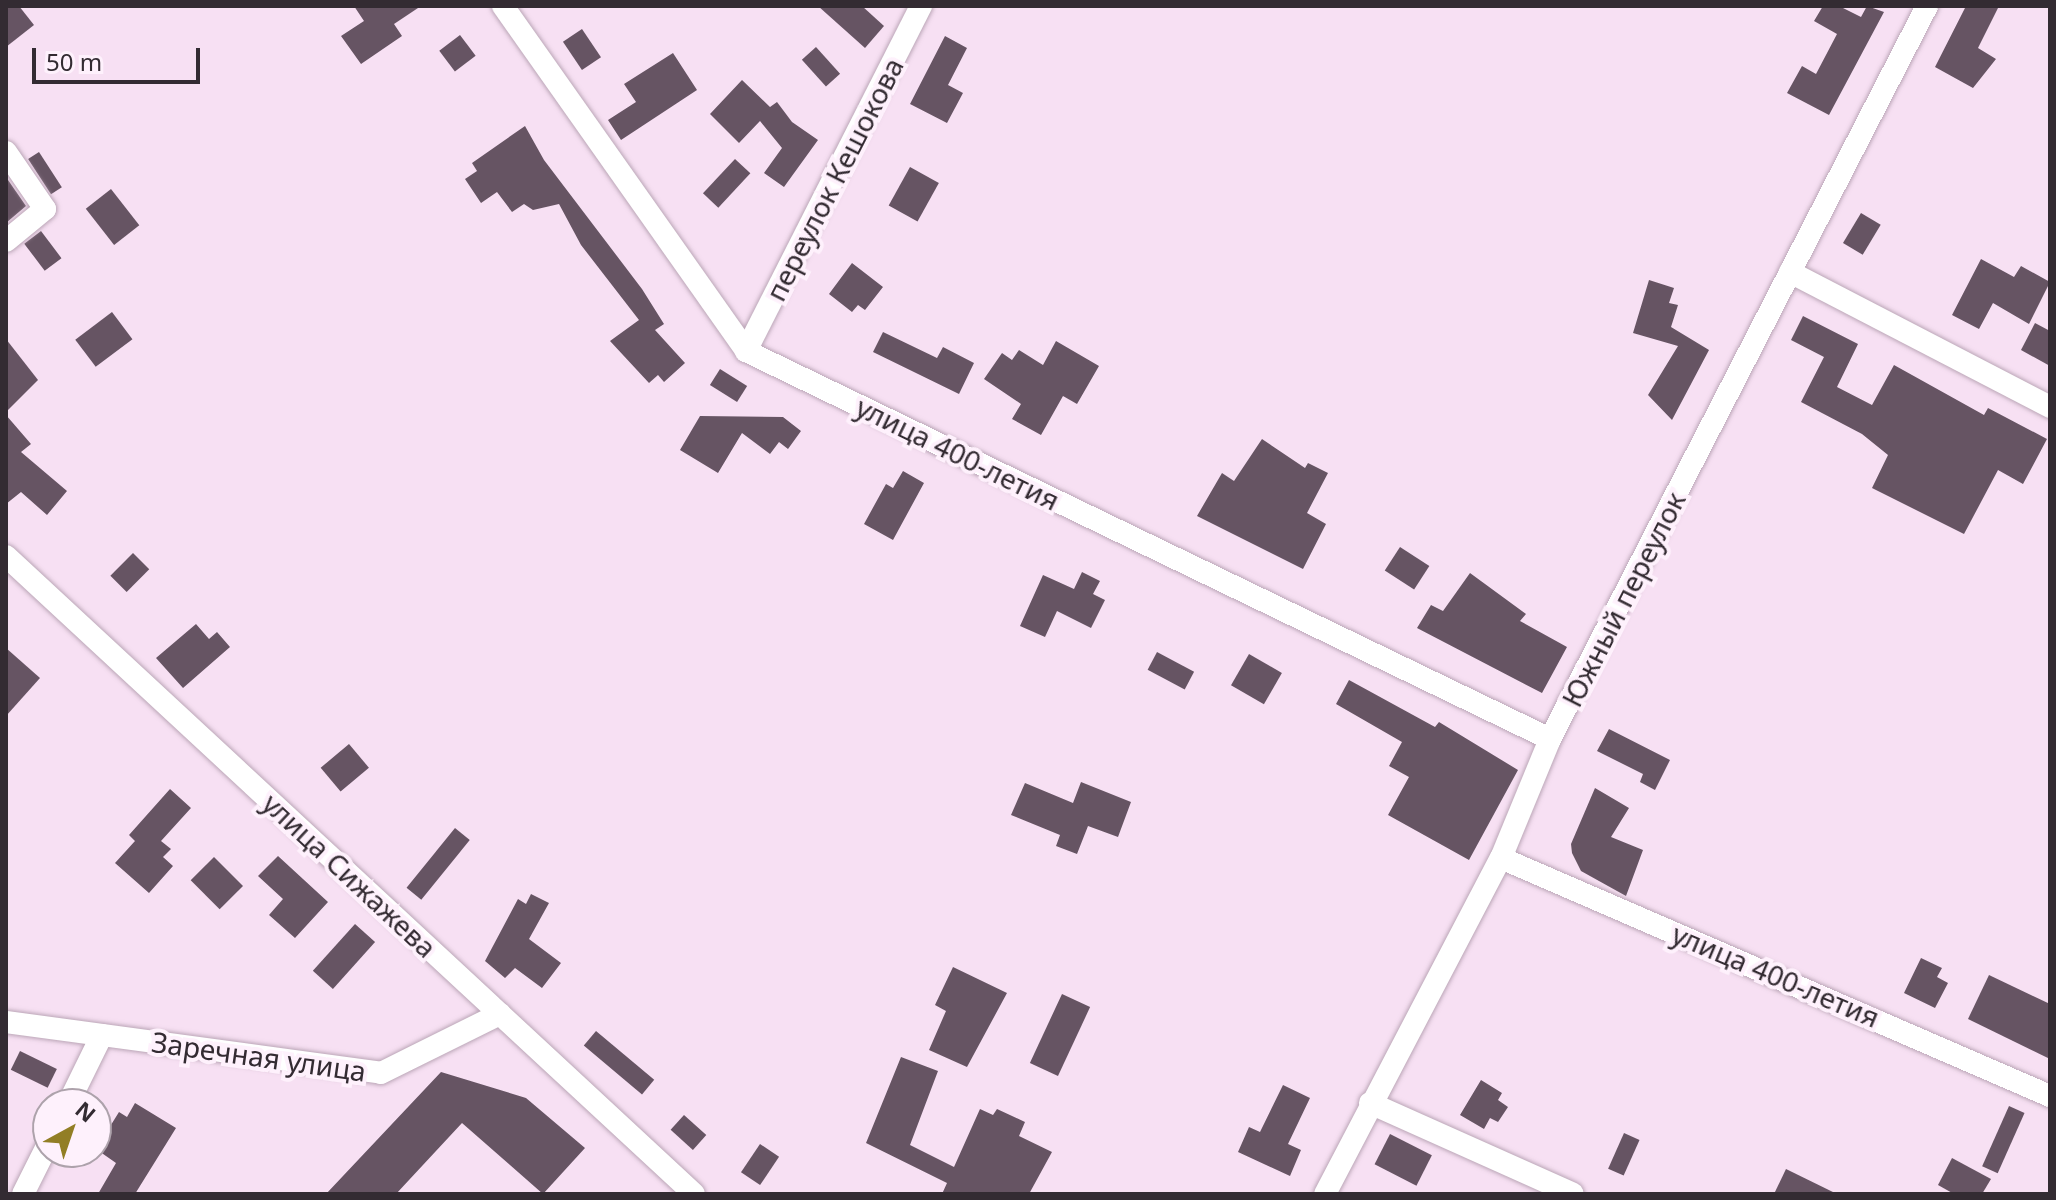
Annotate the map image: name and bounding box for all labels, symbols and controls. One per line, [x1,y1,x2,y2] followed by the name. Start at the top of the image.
[36,32,204,82] scale bar
[46,45,102,78] text: 50 m
[758,52,910,306] street label: переулок Кешокова
[851,389,1065,517] street label: улица 400-летия
[1554,486,1692,712] street label: Южный переулок
[256,786,444,964] street label: улица Сижажева
[1667,916,1885,1034] street label: улица 400-летия
[150,1024,368,1088] street label: Заречная улица
[32,1088,112,1168] north arrow
[70,1094,103,1128] text: N

